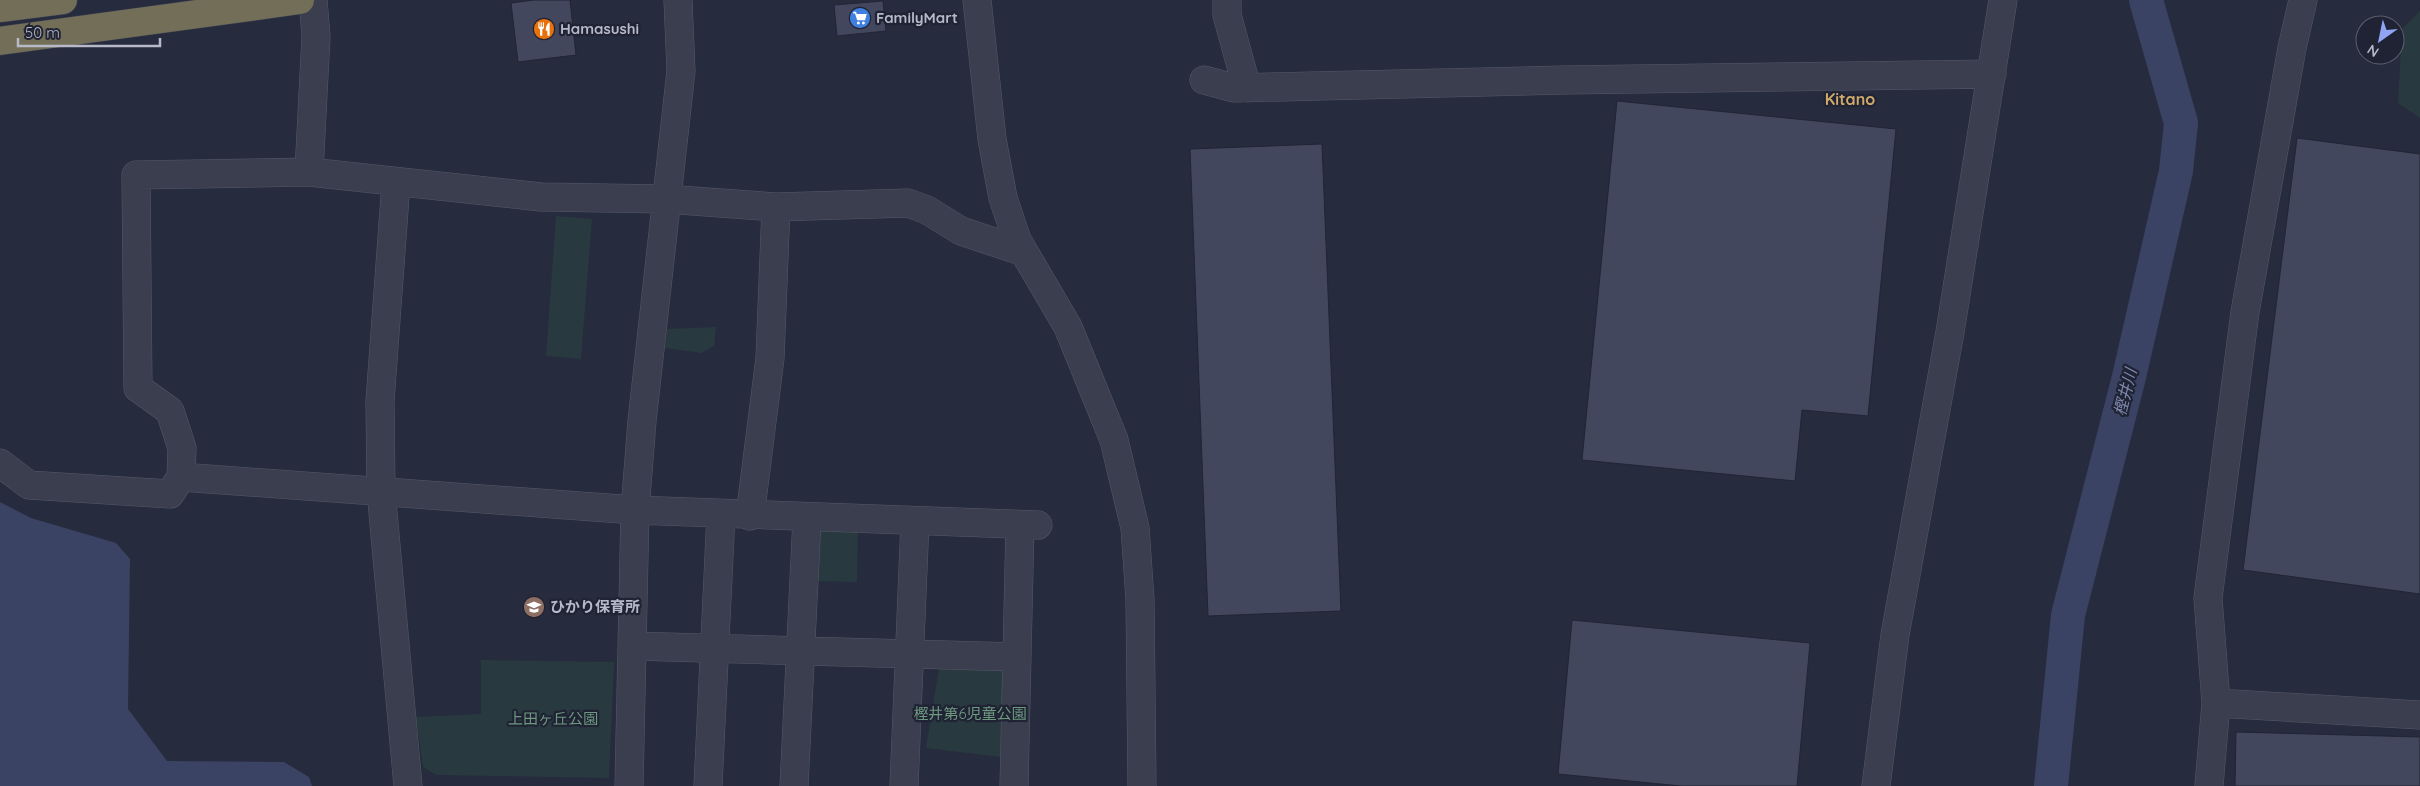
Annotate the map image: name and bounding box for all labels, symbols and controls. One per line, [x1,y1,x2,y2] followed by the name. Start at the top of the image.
[848,6,872,30] supermarket icon: FamilyMart
[876,8,958,27] place label: FamilyMart
[18,15,160,47] scale bar
[2355,15,2405,65] north arrow
[532,17,556,41] restaurant icon: Hamasushi
[560,19,639,38] place label: Hamasushi
[25,23,60,42] text: 50 m
[2364,41,2382,61] text: N
[1825,89,1875,109] district label: Kitano
[2109,364,2141,418] water label: 樫井川
[522,595,546,619] school or university icon: ひかり保育所
[550,597,640,616] place label: ひかり保育所
[913,704,1027,723] park label: 樫井第6児童公園
[508,709,598,728] park label: 上田ヶ丘公園

